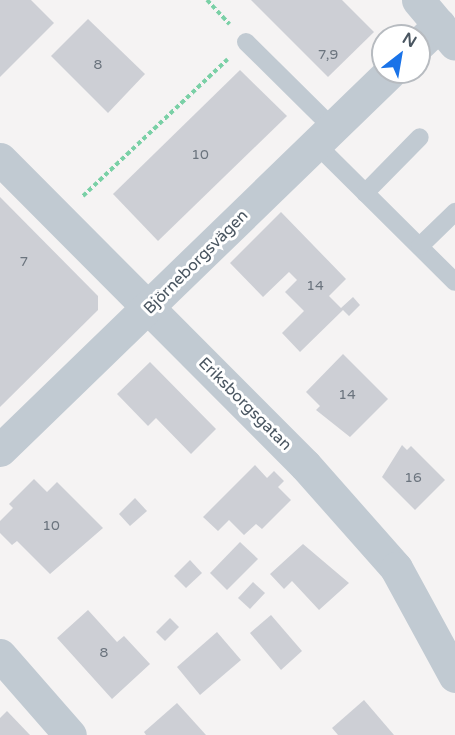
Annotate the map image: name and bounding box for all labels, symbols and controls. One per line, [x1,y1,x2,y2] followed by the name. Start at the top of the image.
[371,24,431,84] north arrow
[399,28,420,52] text: N
[318,47,338,63] house number: 7,9
[94,57,102,73] house number: 8
[191,147,209,163] house number: 10
[140,206,252,318] street label: Björneborgsvägen
[20,254,28,270] house number: 7
[306,278,324,294] house number: 14
[194,353,296,455] street label: Eriksborgsgatan
[338,387,356,403] house number: 14
[404,470,422,486] house number: 16
[42,518,60,534] house number: 10
[100,645,108,661] house number: 8

